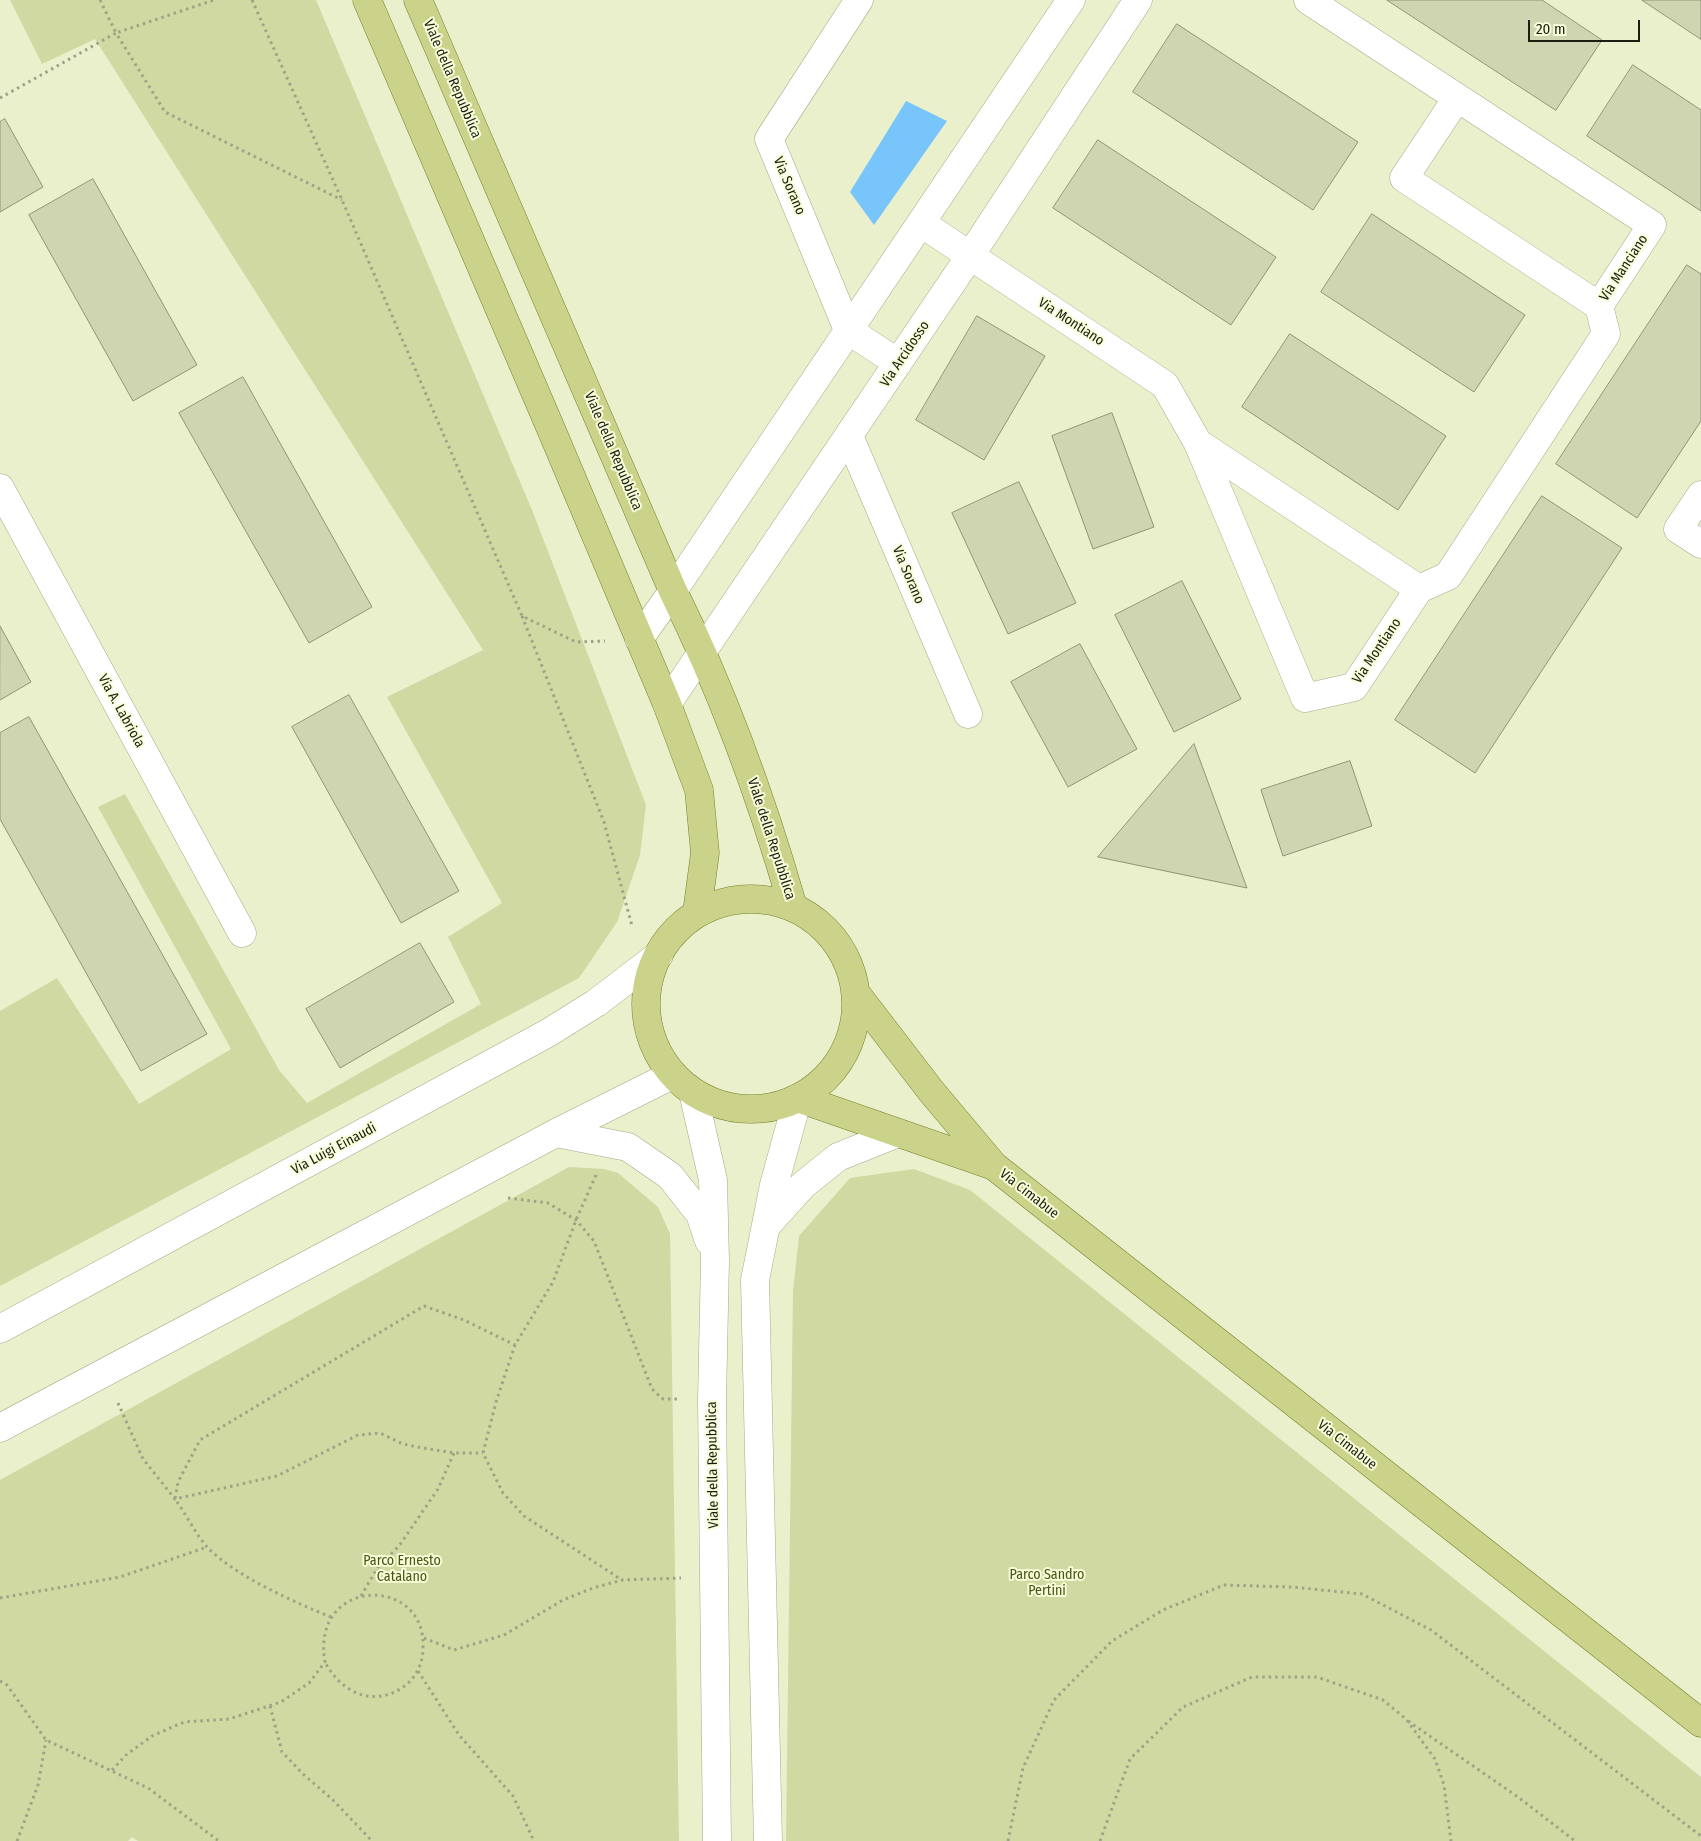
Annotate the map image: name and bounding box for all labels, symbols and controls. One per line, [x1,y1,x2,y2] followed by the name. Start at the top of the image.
[1531,10,1644,42] scale bar
[419,17,485,141] street label: Viale della Repubblica
[1536,20,1566,38] text: 20 m
[769,155,809,217] street label: Via Sorano
[1596,232,1652,304] street label: Via Manciano
[1035,294,1107,350] street label: Via Montiano
[877,318,933,390] street label: Via Arcidosso
[580,389,646,513] street label: Viale della Repubblica
[888,544,928,606] street label: Via Sorano
[1349,615,1405,687] street label: Via Montiano
[94,671,148,751] street label: Via A. Labriola
[743,776,799,902] street label: Viale della Repubblica
[289,1120,379,1178] street label: Via Luigi Einaudi
[996,1166,1062,1222] street label: Via Cimabue
[703,1401,723,1529] street label: Viale della Repubblica
[1314,1417,1380,1473] street label: Via Cimabue
[363,1553,441,1585] park label: Parco Ernesto Catalano
[1010,1567,1084,1600] park label: Parco Sandro Pertini

